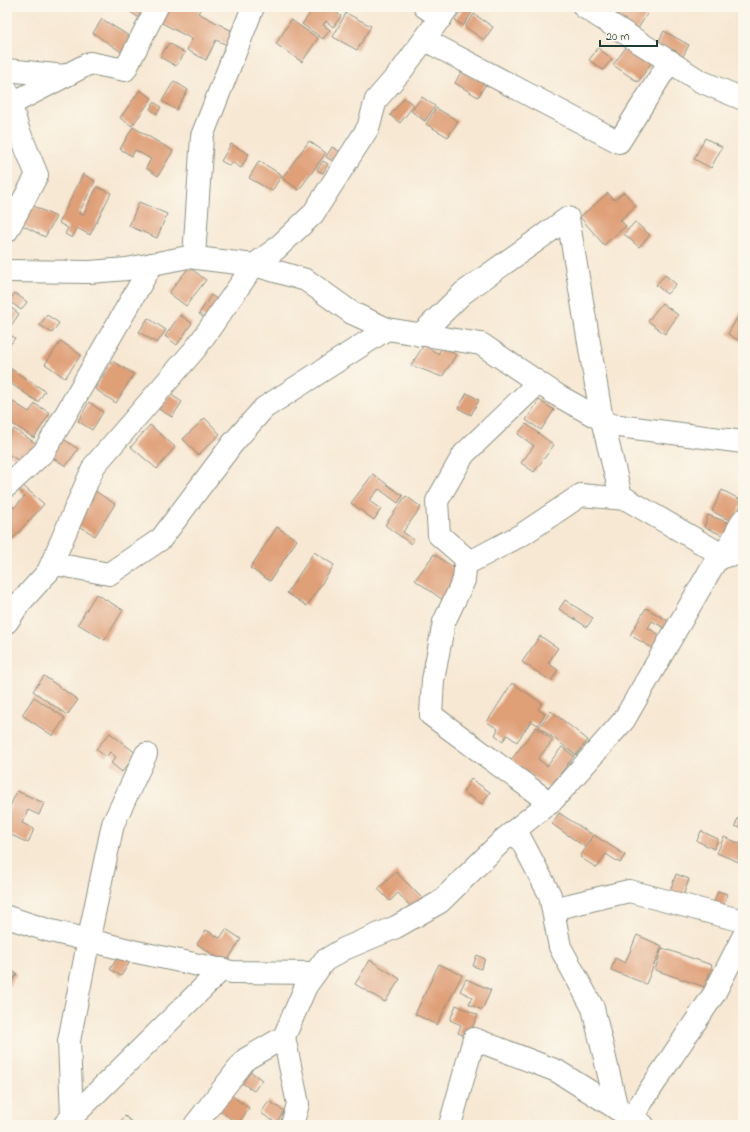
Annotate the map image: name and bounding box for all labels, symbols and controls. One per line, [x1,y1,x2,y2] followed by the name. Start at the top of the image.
[600,22,657,48] scale bar
[606,28,629,46] text: 20 m

